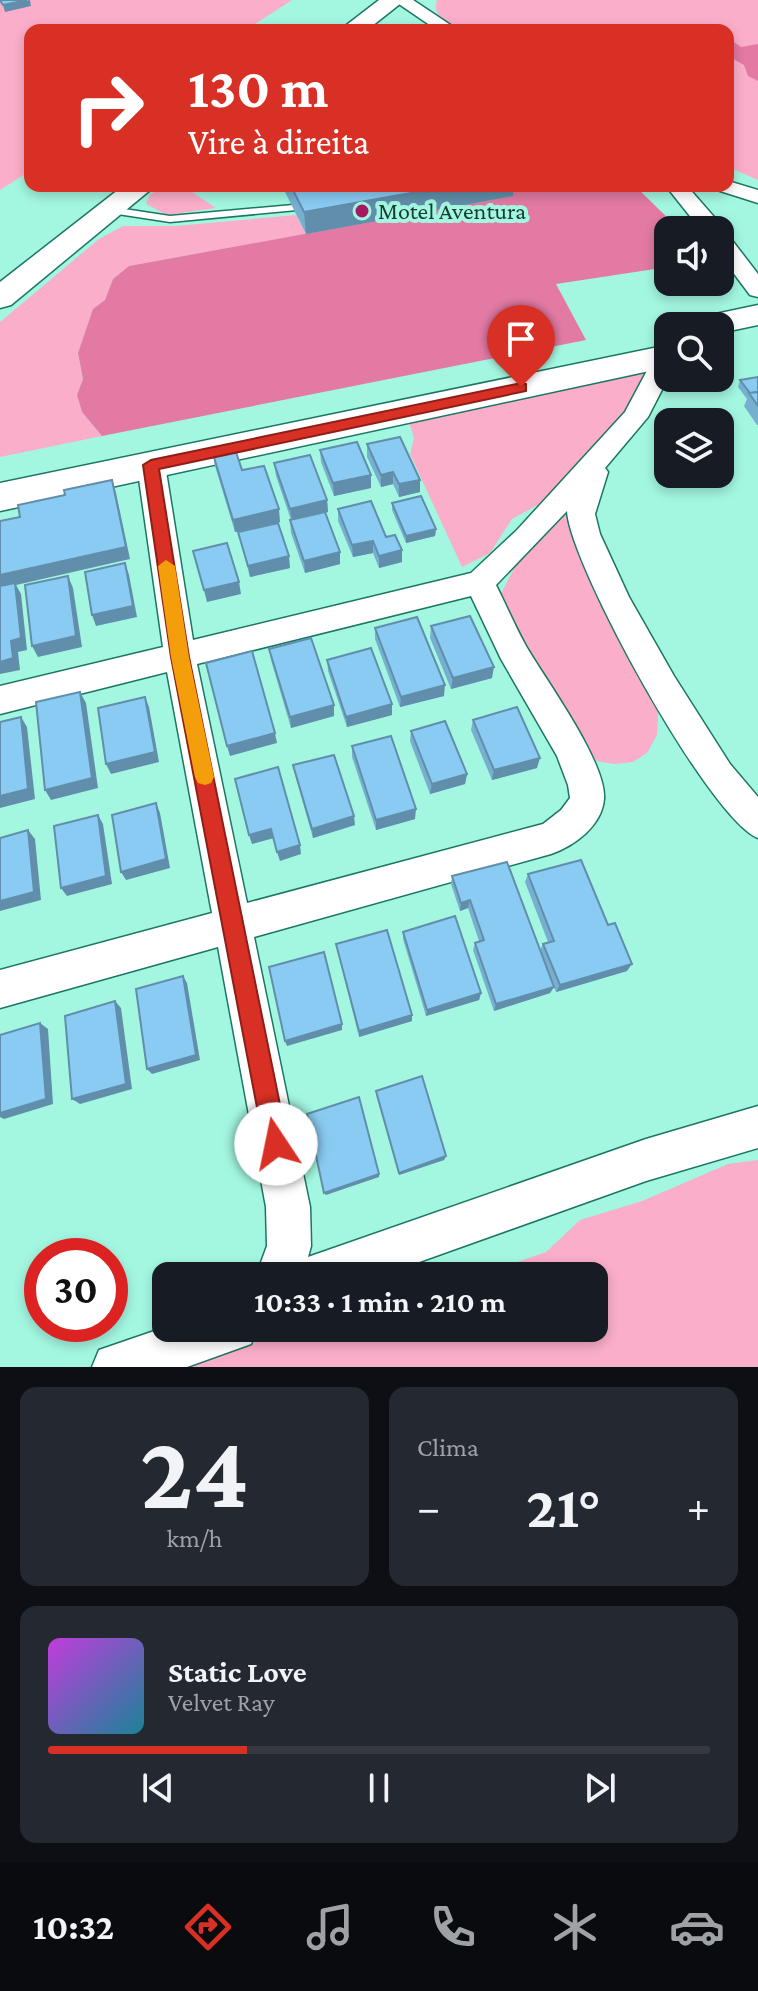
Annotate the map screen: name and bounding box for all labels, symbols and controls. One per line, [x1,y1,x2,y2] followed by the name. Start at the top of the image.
[56,56,160,160] icon: right
[188,57,329,119] text: 130 m
[188,122,369,162] text: Vire à direita
[378,197,526,224] place label: Motel Aventura
[353,202,371,220] marker: Motel Aventura
[654,216,734,488] map controls
[654,216,734,296] button: sound
[487,305,555,387] pin
[654,312,734,392] button: search
[499,317,543,361] icon: arrive
[654,408,734,488] button: layers
[234,1102,318,1186] position arrow
[24,1238,128,1342] speed limit sign: 30
[254,1285,506,1318] text: 10:33 · 1 min · 210 m
[140,1414,249,1529] text: 24
[417,1433,479,1462] text: Clima
[526,1473,601,1540] text: 21°
[417,1483,440,1531] text: −
[687,1483,710,1531] text: +
[166,1524,223,1553] text: km/h
[168,1655,307,1688] text: Static Love
[168,1688,275,1717] text: Velvet Ray
[136,1766,180,1810] icon: previous
[357,1766,401,1810] icon: pause
[578,1766,622,1810] icon: next
[180,1899,236,1955] icon: directions
[302,1899,358,1955] icon: music
[425,1899,481,1955] icon: phone
[547,1899,603,1955] icon: climate
[669,1899,725,1955] icon: car
[33,1907,114,1947] text: 10:32

